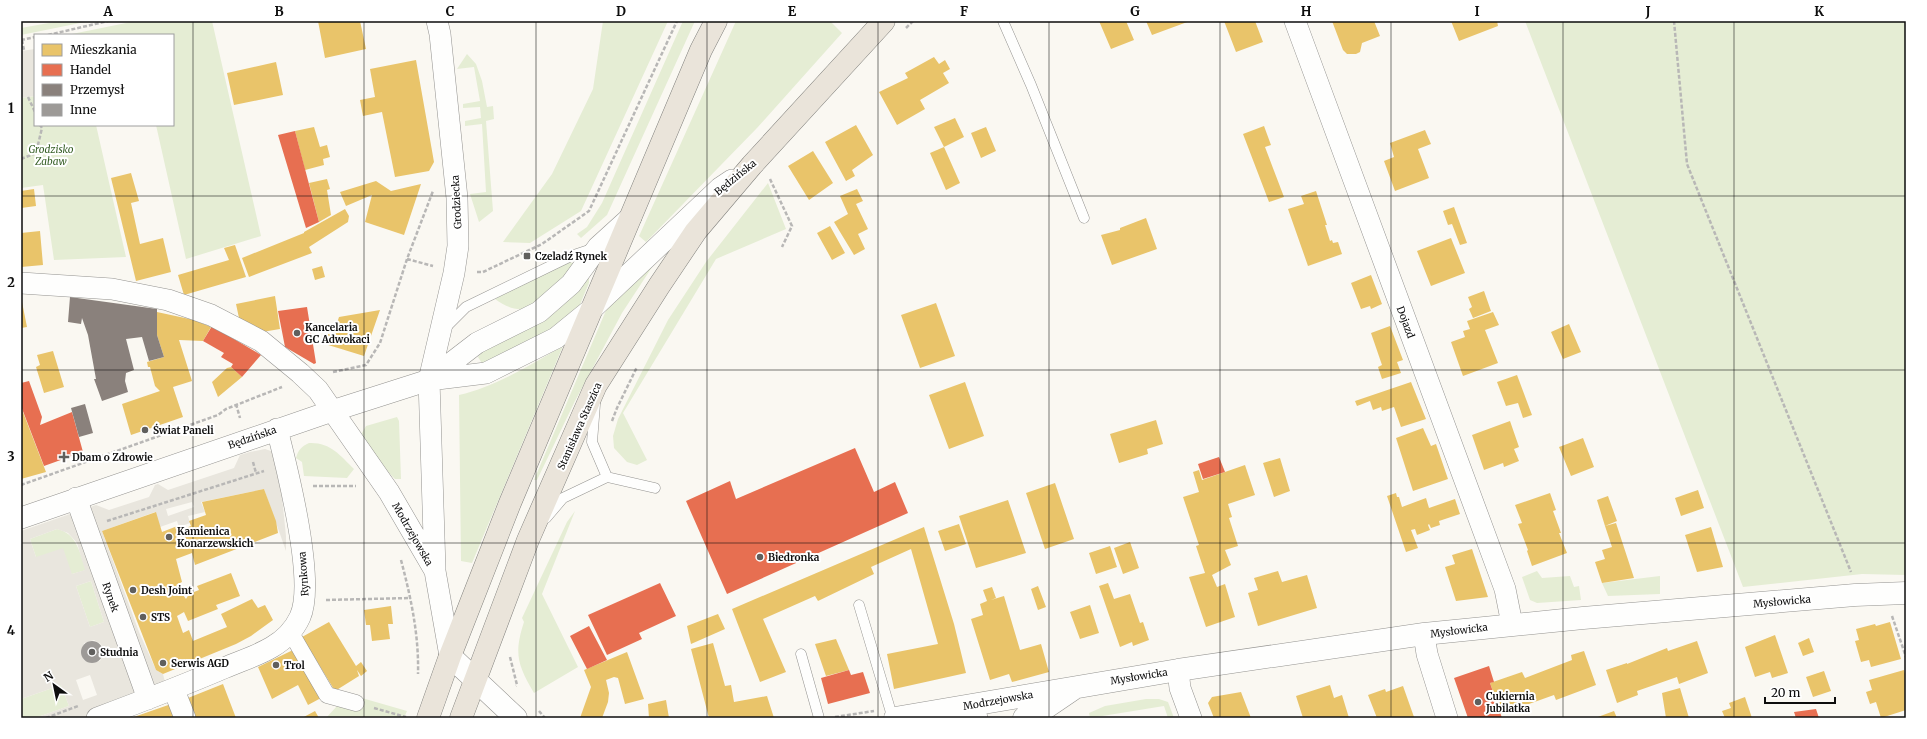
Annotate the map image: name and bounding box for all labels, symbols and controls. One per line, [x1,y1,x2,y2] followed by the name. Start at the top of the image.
[102,3,113,20] text: A
[274,3,284,20] text: B
[446,3,455,20] text: C
[616,3,626,20] text: D
[788,3,797,20] text: E
[960,3,968,20] text: F
[1130,3,1140,20] text: G
[1301,3,1312,20] text: H
[1474,3,1480,20] text: I
[1644,3,1651,20] text: J
[1814,3,1824,20] text: K
[34,34,174,126] legend
[70,42,137,57] text: Mieszkania
[70,62,112,77] text: Handel
[70,82,124,97] text: Przemysł
[8,100,14,117] text: 1
[70,102,96,117] text: Inne
[28,143,74,168] park label: Grodzisko Zabaw
[712,156,759,198] street label: Będzińska
[449,174,464,229] street label: Grodziecka
[535,250,607,263] place label: Czeladź Rynek
[522,251,532,261] marker: Czeladź Rynek
[7,274,15,291] text: 2
[1394,304,1417,340] street label: Dojazd
[305,321,370,346] place label: Kancelaria GC Adwokaci
[292,328,302,338] marker: Kancelaria GC Adwokaci
[554,380,605,472] street label: Stanisława Staszica
[153,423,214,437] place label: Świat Paneli
[226,423,279,452] street label: Będzińska
[140,425,150,435] marker: Świat Paneli
[7,448,15,465] text: 3
[72,451,153,464] place label: Dbam o Zdrowie
[59,452,69,462] marker: Dbam o Zdrowie
[389,500,436,569] street label: Modrzejowska
[177,525,254,550] place label: Kamienica Konarzewskich
[164,532,174,542] marker: Kamienica Konarzewskich
[295,550,312,597] street label: Rynkowa
[768,551,820,564] place label: Biedronka
[755,552,765,562] marker: Biedronka
[99,581,122,614] street label: Rynek
[141,584,192,597] place label: Desh Joint
[128,585,138,595] marker: Desh Joint
[1753,592,1812,610] street label: Mysłowicka
[151,611,170,624] place label: STS
[138,612,148,622] marker: STS
[1430,620,1489,640] street label: Mysłowicka
[7,622,16,639] text: 4
[100,646,139,659] place label: Studnia
[87,647,97,657] marker: Studnia
[171,657,229,670] place label: Serwis AGD
[158,658,168,668] marker: Serwis AGD
[284,659,305,672] place label: Trol
[271,660,281,670] marker: Trol
[34,665,74,705] north arrow
[1110,665,1169,687] street label: Mysłowicka
[41,668,56,685] text: N
[1765,679,1835,705] scale bar
[1771,685,1800,700] text: 20 m
[962,688,1035,713] street label: Modrzejowska
[1485,690,1535,715] place label: Cukiernia Jubilatka
[1473,697,1483,707] marker: Cukiernia Jubilatka

